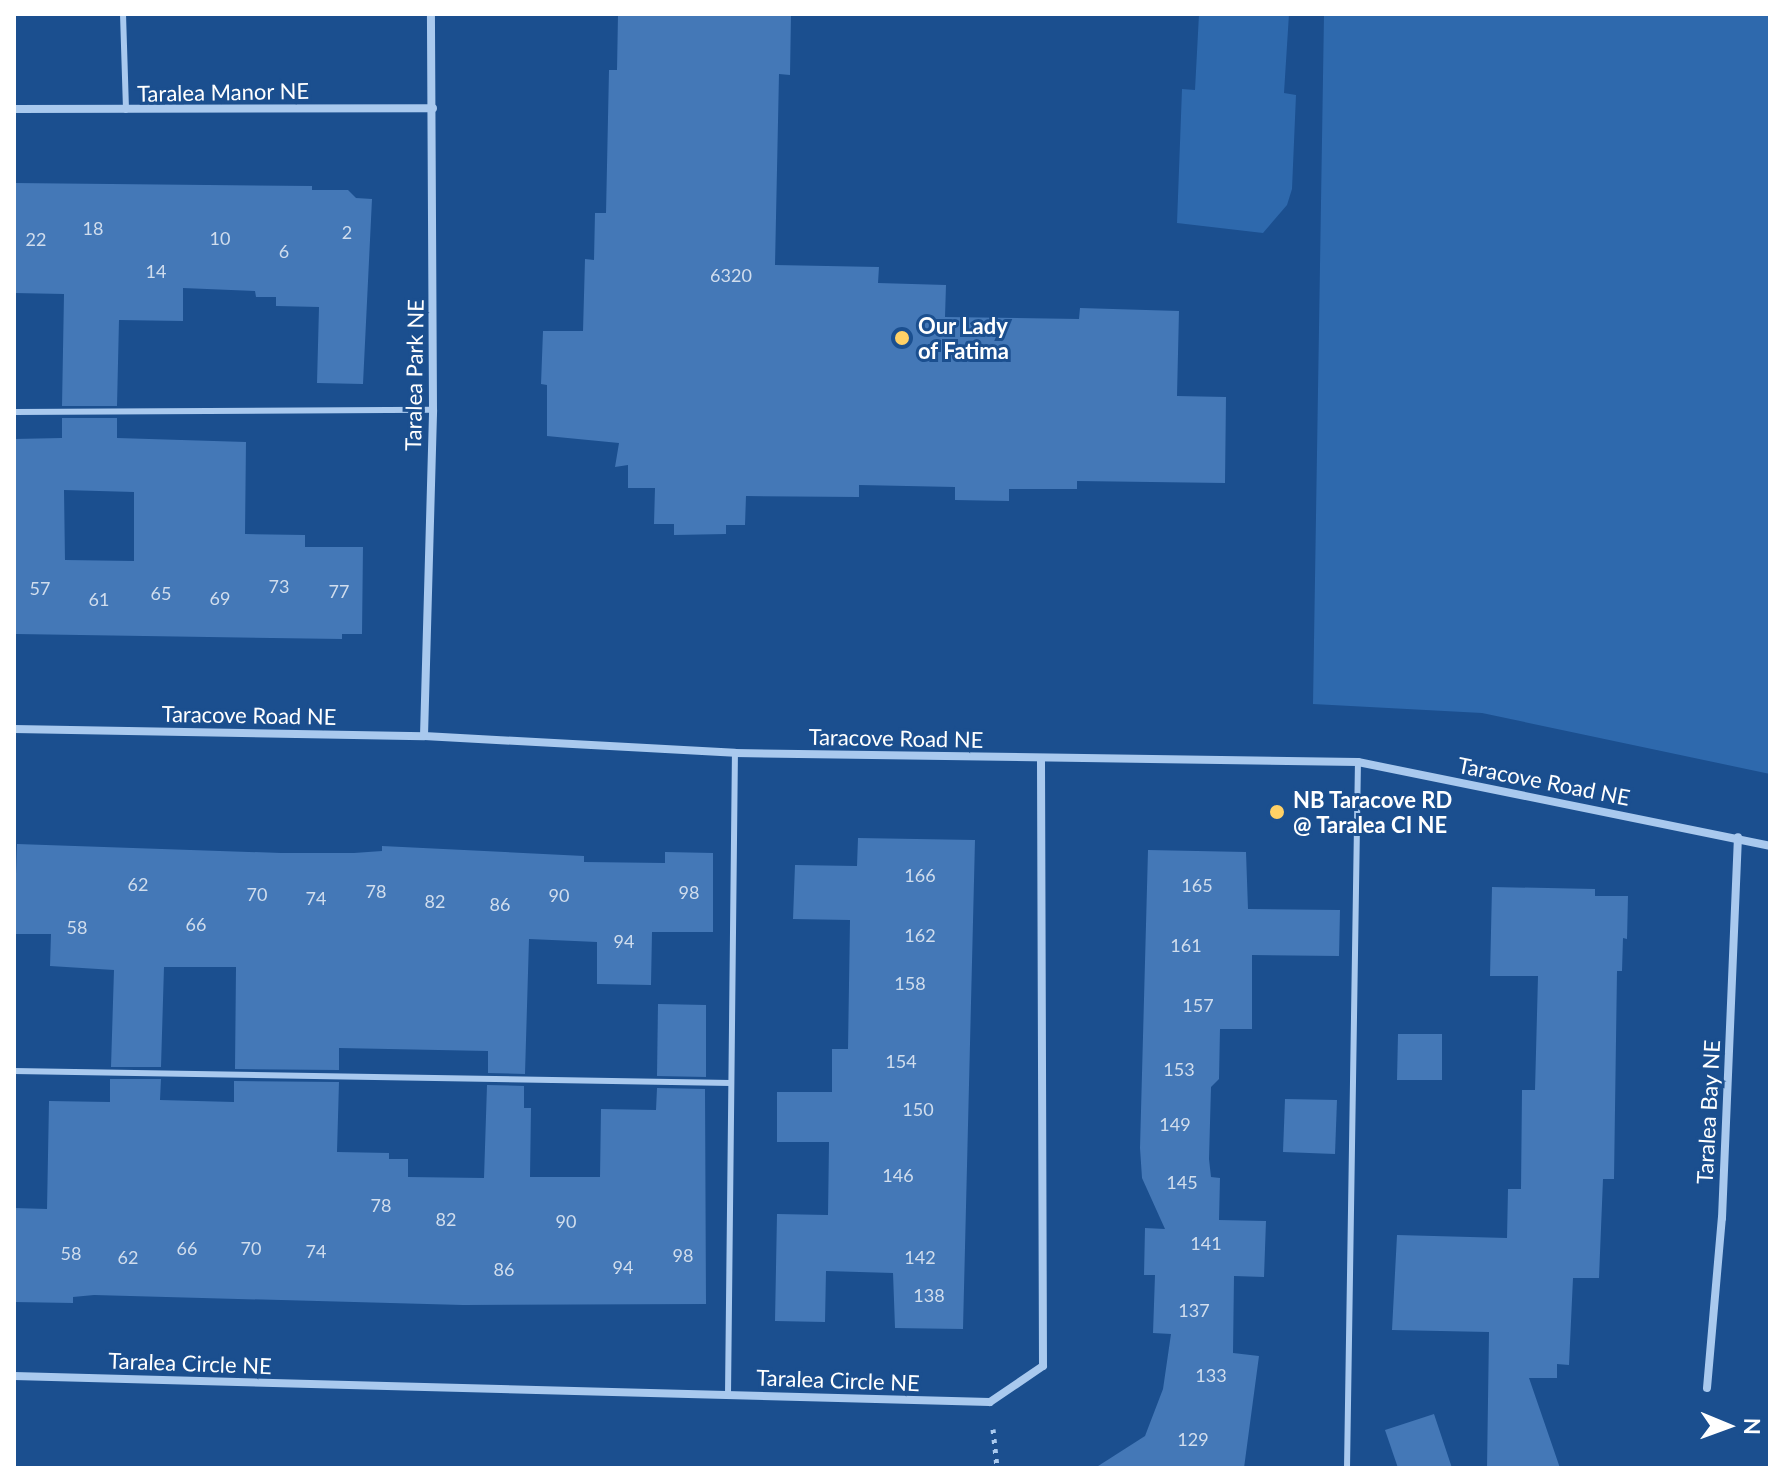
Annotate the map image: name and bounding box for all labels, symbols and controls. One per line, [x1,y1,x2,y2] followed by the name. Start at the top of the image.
[137,77,309,107] street label: Taralea Manor NE
[83,217,103,239] house number: 18
[342,221,352,243] house number: 2
[210,227,230,249] house number: 10
[26,228,46,250] house number: 22
[279,240,289,262] house number: 6
[146,260,166,282] house number: 14
[710,264,752,286] house number: 6320
[399,299,429,451] street label: Taralea Park NE
[918,312,1009,364] place label: Our Lady of Fatima
[893,329,911,347] marker: Our Lady of Fatima
[269,575,289,597] house number: 73
[30,577,50,599] house number: 57
[329,580,349,602] house number: 77
[151,582,171,604] house number: 65
[210,587,230,609] house number: 69
[89,588,109,610] house number: 61
[161,700,337,730] street label: Taracove Road NE
[808,723,984,753] street label: Taracove Road NE
[1456,751,1632,811] street label: Taracove Road NE
[1293,786,1453,838] place label: NB Taracove RD @ Taralea CI NE
[1268,803,1286,821] marker: NB Taracove RD @ Taralea CI NE
[904,864,936,886] house number: 166
[128,873,148,895] house number: 62
[1181,874,1213,896] house number: 165
[366,880,386,902] house number: 78
[679,881,699,903] house number: 98
[247,883,267,905] house number: 70
[549,884,569,906] house number: 90
[306,887,326,909] house number: 74
[425,890,445,912] house number: 82
[490,893,510,915] house number: 86
[186,913,206,935] house number: 66
[67,916,87,938] house number: 58
[904,924,936,946] house number: 162
[614,930,634,952] house number: 94
[1170,934,1202,956] house number: 161
[894,972,926,994] house number: 158
[1182,994,1214,1016] house number: 157
[1691,1039,1725,1185] street label: Taralea Bay NE
[885,1050,917,1072] house number: 154
[1163,1058,1195,1080] house number: 153
[902,1098,934,1120] house number: 150
[1159,1113,1191,1135] house number: 149
[882,1164,914,1186] house number: 146
[1166,1171,1198,1193] house number: 145
[371,1194,391,1216] house number: 78
[436,1208,456,1230] house number: 82
[556,1210,576,1232] house number: 90
[1190,1232,1222,1254] house number: 141
[177,1237,197,1259] house number: 66
[241,1237,261,1259] house number: 70
[306,1240,326,1262] house number: 74
[61,1242,81,1264] house number: 58
[673,1244,693,1266] house number: 98
[118,1246,138,1268] house number: 62
[904,1246,936,1268] house number: 142
[613,1256,633,1278] house number: 94
[494,1258,514,1280] house number: 86
[913,1284,945,1306] house number: 138
[1178,1299,1210,1321] house number: 137
[108,1347,272,1379] street label: Taralea Circle NE
[756,1364,920,1396] street label: Taralea Circle NE
[1195,1364,1227,1386] house number: 133
[1688,1386,1768,1466] north arrow
[1739,1418,1766,1435] text: N
[1177,1428,1209,1450] house number: 129

